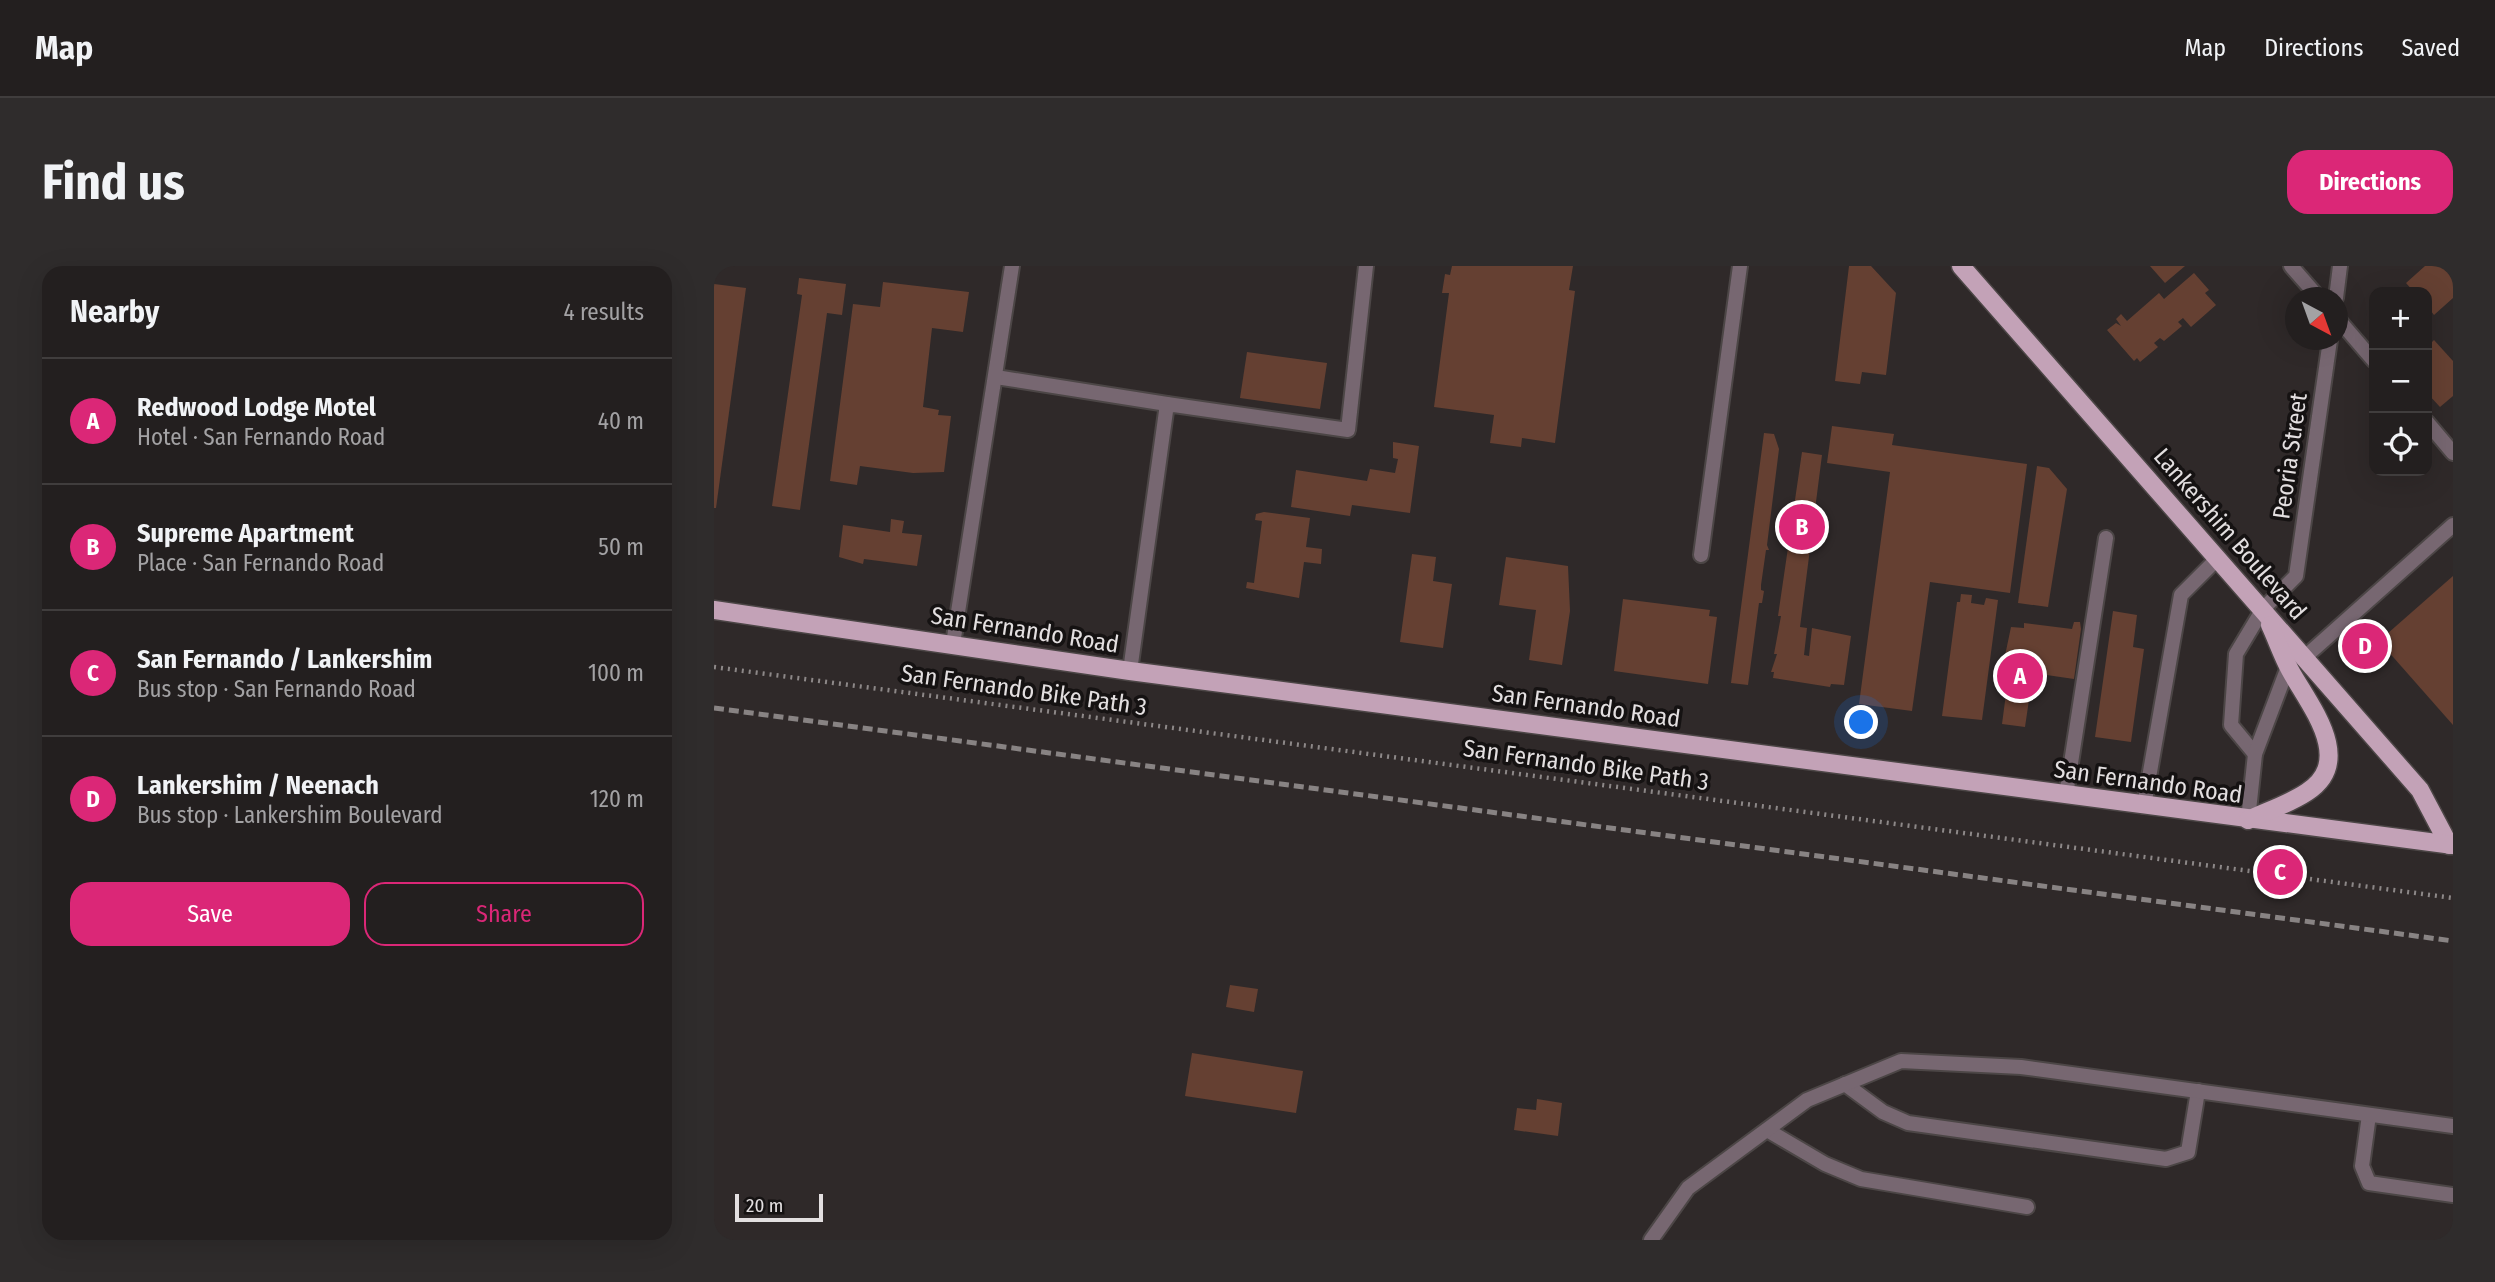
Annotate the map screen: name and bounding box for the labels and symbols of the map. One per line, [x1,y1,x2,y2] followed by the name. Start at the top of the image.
[2285,287,2348,350] north arrow
[2267,391,2313,521] street label: Peoria Street
[2148,443,2312,625] street label: Lankershim Boulevard
[1779,501,1825,553] pin: B
[929,601,1121,659] street label: San Fernando Road
[2342,620,2388,672] pin: D
[1997,650,2043,702] pin: A
[899,659,1149,721] street label: San Fernando Bike Path 3
[1490,679,1682,733] street label: San Fernando Road
[1844,705,1878,739] your location
[1461,734,1711,796] street label: San Fernando Bike Path 3
[2052,755,2244,809] street label: San Fernando Road
[2257,846,2303,898] pin: C
[735,1191,822,1223] scale bar

